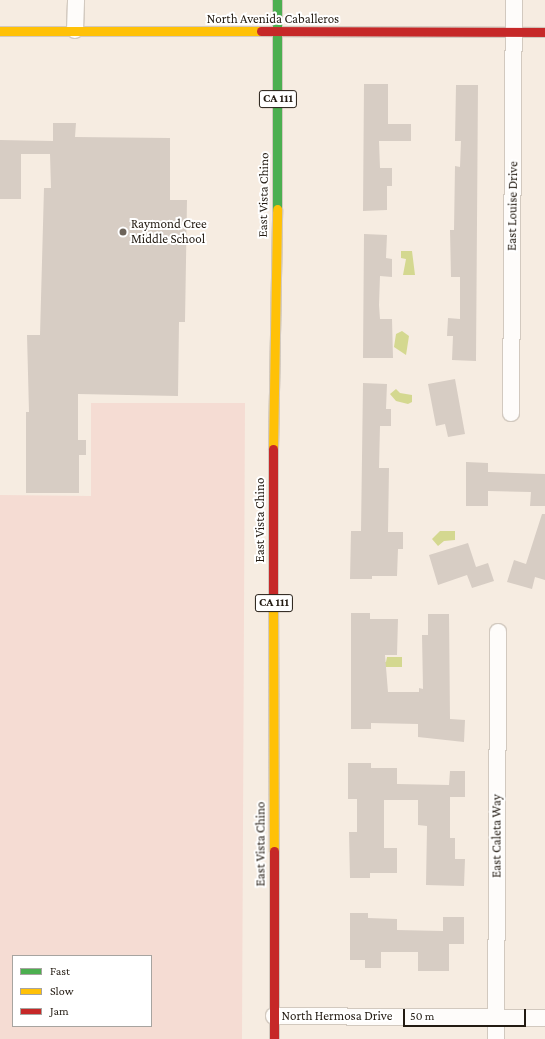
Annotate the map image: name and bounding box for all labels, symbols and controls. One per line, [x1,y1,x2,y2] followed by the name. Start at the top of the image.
[207,11,339,27] street label: North Avenida Caballeros
[258,89,298,109] road number: CA 111
[255,152,273,238] street label: East Vista Chino
[504,161,522,251] street label: East Louise Drive
[131,217,207,248] place label: Raymond Cree Middle School
[118,227,128,237] marker: Raymond Cree Middle School
[252,478,268,562] street label: East Vista Chino
[254,593,294,613] road number: CA 111
[489,794,505,878] street label: East Caleta Way
[253,802,269,886] street label: East Vista Chino
[12,955,152,1027] legend
[50,964,70,978] text: Fast
[50,984,74,998] text: Slow
[405,1001,528,1027] scale bar
[50,1004,69,1018] text: Jam
[282,1008,392,1024] street label: North Hermosa Drive
[410,1009,434,1023] text: 50 m

